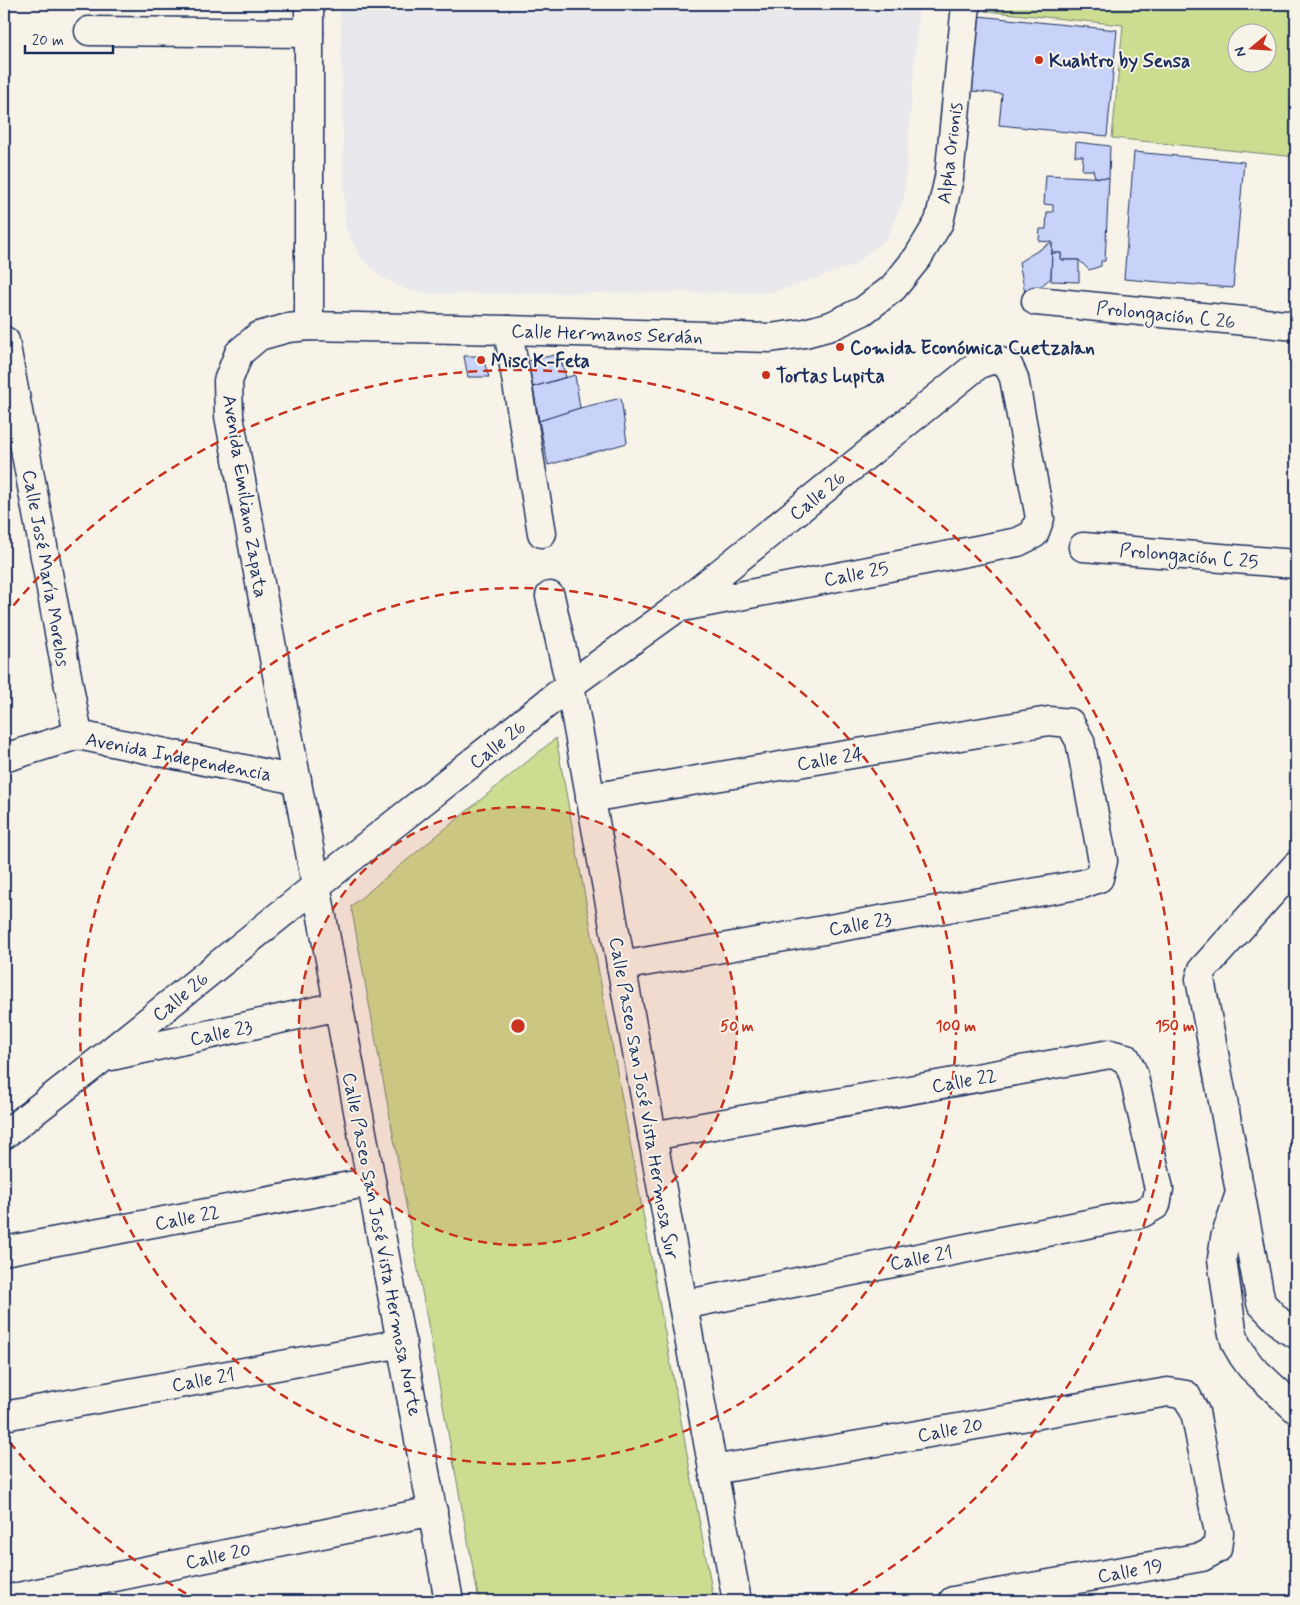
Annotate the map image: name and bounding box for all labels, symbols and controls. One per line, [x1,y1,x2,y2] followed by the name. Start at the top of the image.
[25,22,112,54] scale bar
[1228,22,1278,72] north arrow
[32,31,64,51] text: 20 m
[1231,44,1251,59] text: N
[1049,49,1190,74] place label: Kuahtro by Sensa
[1033,54,1045,66] marker: Kuahtro by Sensa
[932,101,969,205] street label: Alpha Orionis
[1095,296,1237,337] street label: Prolongación C 26
[511,319,703,350] street label: Calle Hermanos Serdán
[850,336,1095,361] place label: Comida Económica Cuetzalan
[834,341,846,353] marker: Comida Económica Cuetzalan
[491,349,590,374] place label: Misc K-Feta
[475,354,487,366] marker: Misc K-Feta
[776,364,885,389] place label: Tortas Lupita
[760,369,772,381] marker: Tortas Lupita
[216,393,273,599] street label: Avenida Emiliano Zapata
[785,466,851,527] street label: Calle 26
[16,468,75,669] street label: Calle José María Morelos
[1118,538,1259,577] street label: Prolongación C 25
[822,556,891,593] street label: Calle 25
[464,715,532,775] street label: Calle 26
[83,727,274,788] street label: Avenida Independencia
[795,742,865,777] street label: Calle 24
[827,907,894,942] street label: Calle 23
[603,935,684,1261] street label: Calle Paseo San José Vista Hermosa Sur
[148,967,214,1028] street label: Calle 26
[188,1015,255,1052] street label: Calle 23
[509,1017,527,1035] centre of rings
[720,1017,754,1037] text: 50 m
[936,1017,976,1037] text: 100 m
[1155,1017,1195,1037] text: 150 m
[930,1063,999,1099] street label: Calle 22
[336,1070,427,1418] street label: Calle Paseo San José Vista Hermosa Norte
[153,1200,222,1237] street label: Calle 22
[888,1240,955,1277] street label: Calle 21
[170,1363,237,1398] street label: Calle 21
[916,1412,985,1449] street label: Calle 20
[183,1537,253,1576] street label: Calle 20
[1096,1553,1165,1590] street label: Calle 19

